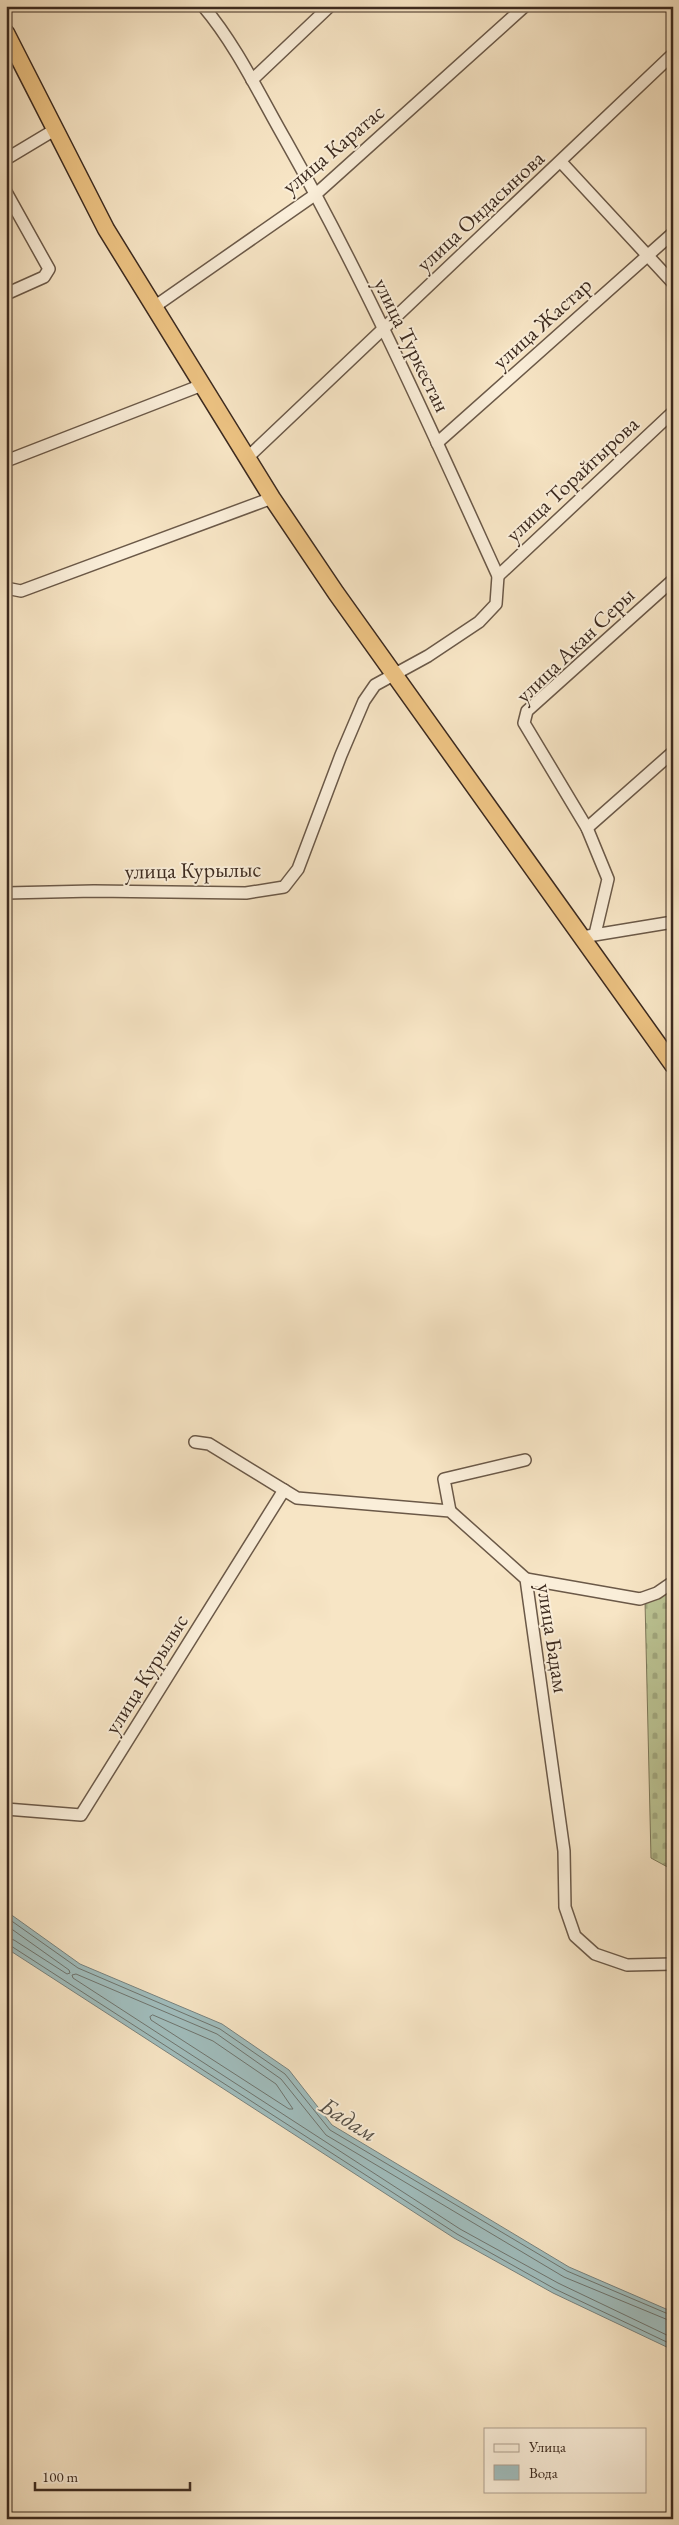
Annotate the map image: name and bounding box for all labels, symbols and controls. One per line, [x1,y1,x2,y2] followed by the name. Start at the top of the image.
[276,97,390,200] street label: улица Каратас
[410,144,551,278] street label: улица Ондасынова
[486,271,598,375] street label: улица Жастар
[367,273,457,417] street label: улица Туркестан
[499,410,645,548] street label: улица Торайгырова
[509,581,641,709] street label: улица Акан Серы
[124,854,262,886] street label: улица Курылыс
[530,1581,576,1695] street label: улица Бадам
[97,1608,195,1740] street label: улица Курылыс
[313,2089,384,2149] water label: Бадам
[484,2428,646,2492] legend
[528,2437,566,2456] text: Улица
[35,2460,190,2492] scale bar
[529,2463,558,2482] text: Вода
[42,2467,79,2486] text: 100 m

